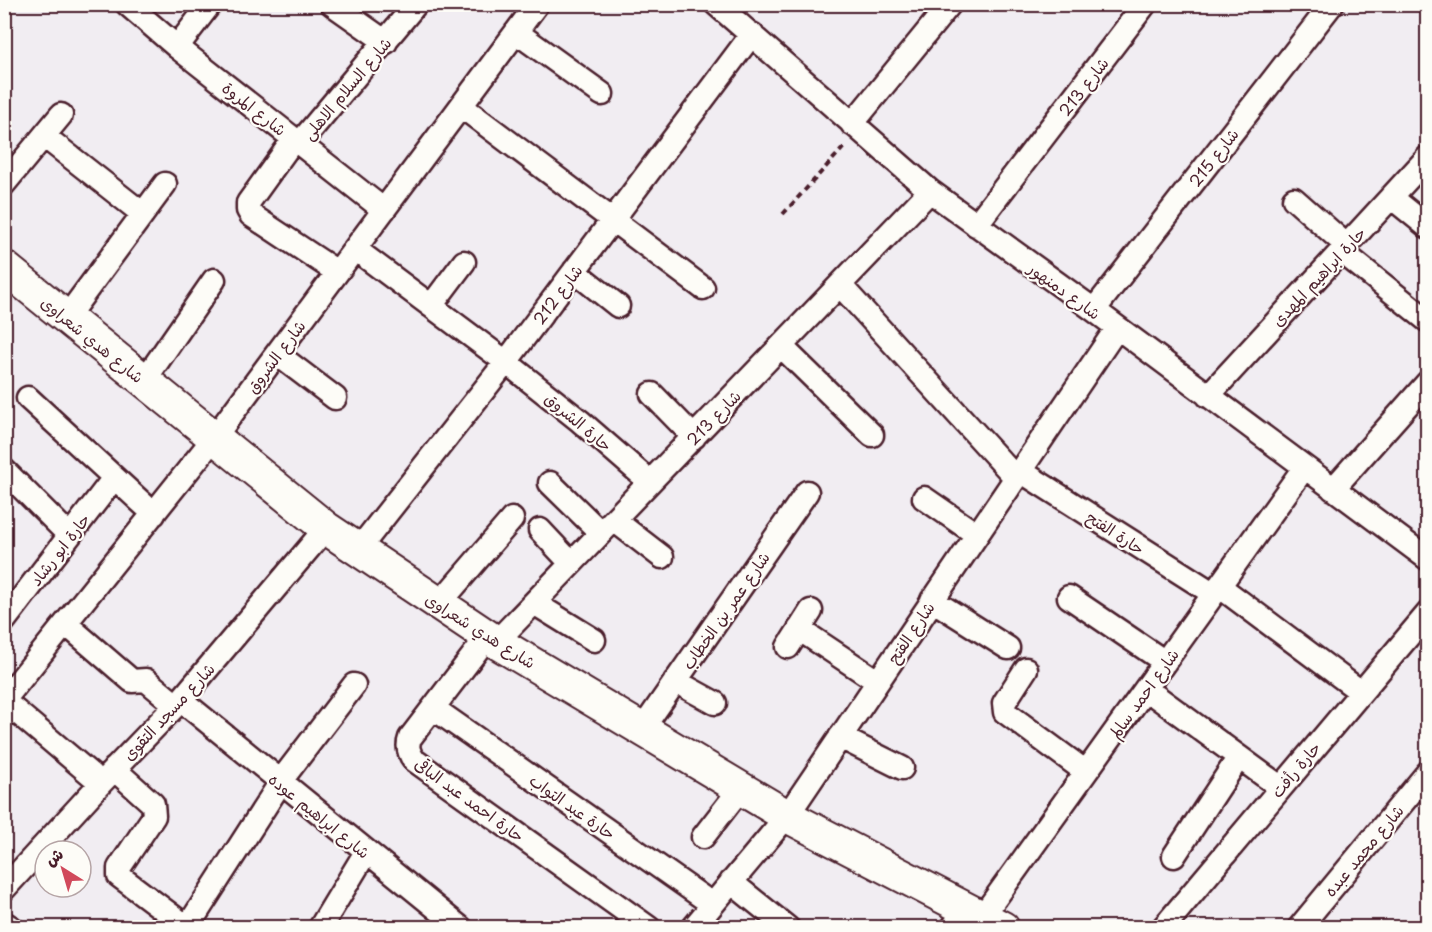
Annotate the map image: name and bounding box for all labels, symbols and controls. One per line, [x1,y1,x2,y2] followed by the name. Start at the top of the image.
[296,31,398,146] street label: شارع السلام الاهلى
[1052,51,1114,121] street label: شارع 213
[217,75,292,142] street label: شارع المروة
[1182,123,1244,192] street label: شارع 215
[1265,221,1372,333] street label: حارة ابراهيم المهدى
[1022,254,1106,325] street label: شارع دمنهور
[526,259,588,330] street label: شارع 212
[36,290,150,389] street label: شارع هدي شعراوى
[239,314,311,398] street label: شارع الشروق
[680,384,746,451] street label: شارع 213
[540,386,618,456] street label: حارة الشروق
[1082,504,1150,560] street label: حارة الفتح
[23,508,95,590] street label: حارة ابو رشاد
[675,546,776,674] street label: شارع عمر بن الخطاب
[421,586,541,674] street label: شارع هدي شعراوى
[881,596,940,668] street label: شارع الفتح
[1102,643,1186,744] street label: شارع احمد سالم
[116,657,220,766] street label: شارع مسجد التقوى
[1264,736,1326,802] street label: حارة رأفت
[410,751,530,847] street label: حارة احمد عبد الباقى
[263,767,376,865] street label: شارع ابراهيم عوده
[525,767,621,845] street label: حارة عبد التواب
[1317,799,1409,902] street label: شارع محمد عبده
[33,839,93,899] north arrow
[39,841,68,871] text: ش

